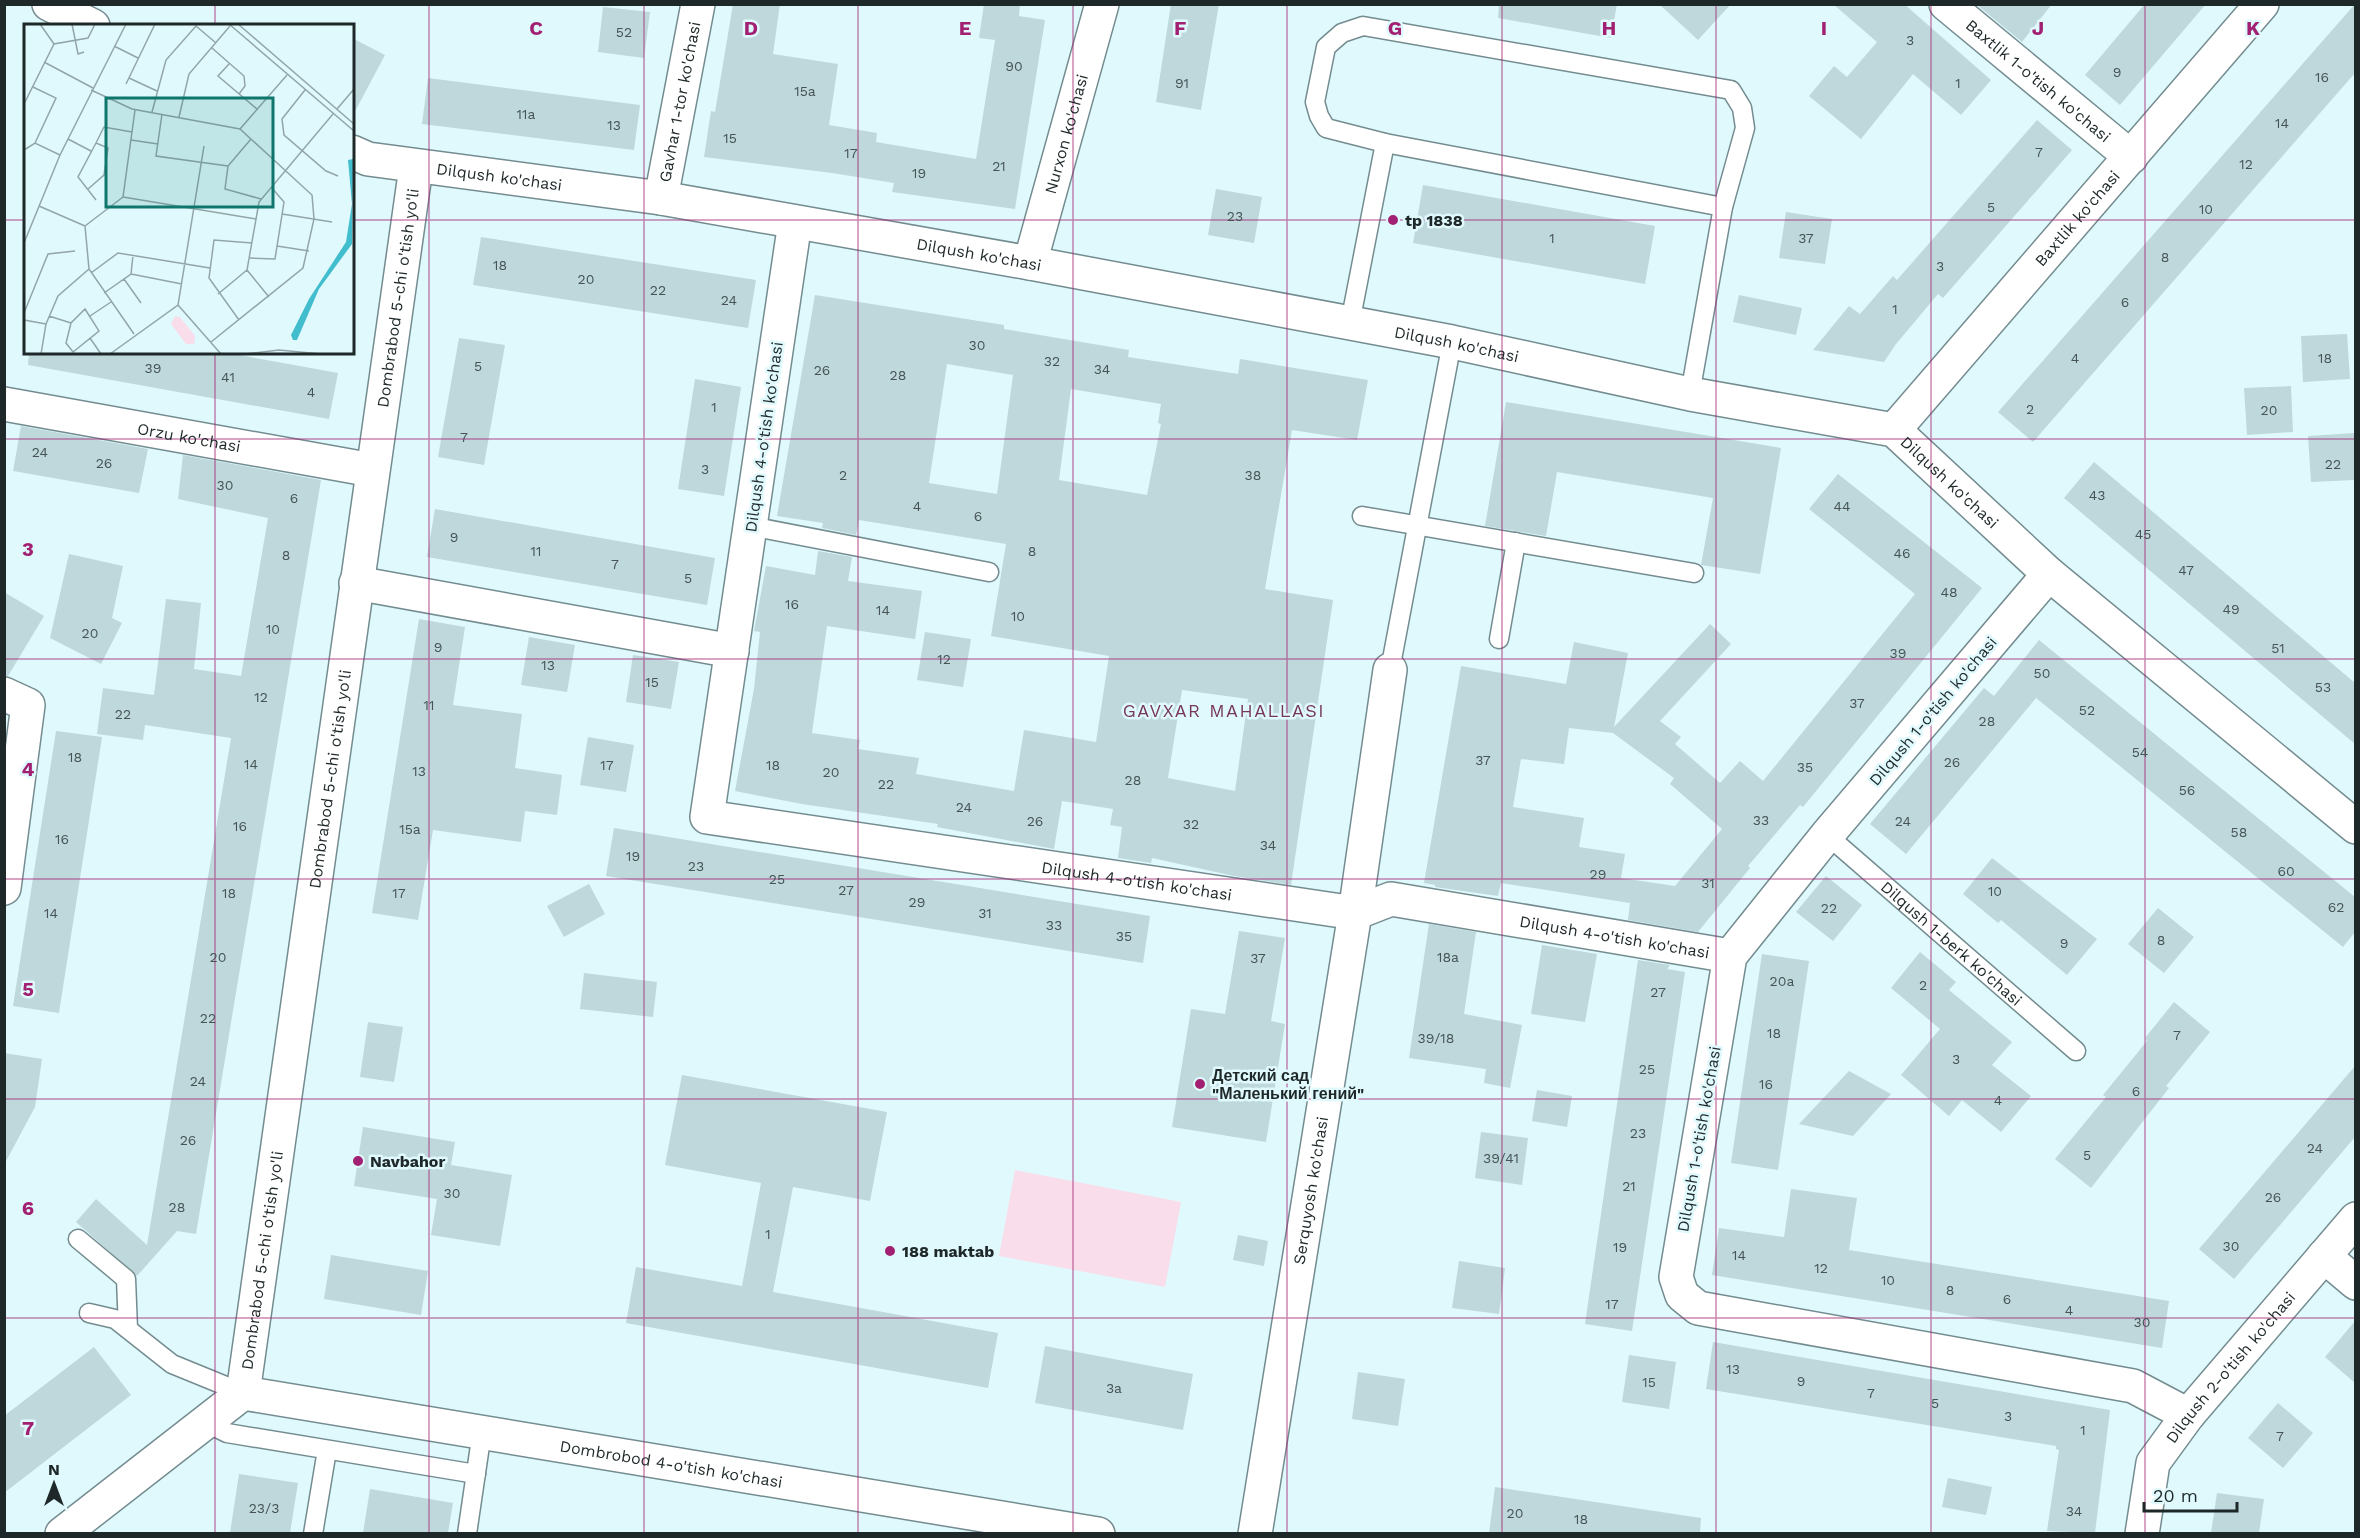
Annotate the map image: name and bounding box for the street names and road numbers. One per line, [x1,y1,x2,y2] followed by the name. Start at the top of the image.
[1962,15,2115,146] street label: Baxtlik 1-o'tish ko'chasi
[655,20,704,184] street label: Gavhar 1-tor ko'chasi
[1040,72,1092,196] street label: Nurxon ko'chasi
[435,159,563,194] street label: Dilqush ko'chasi
[2031,166,2124,270] street label: Baxtlik ko'chasi
[373,187,422,409] street label: Dombrabod 5-chi o'tish yo'li
[915,234,1043,274] street label: Dilqush ko'chasi
[1393,322,1521,366] street label: Dilqush ko'chasi
[741,341,787,533] street label: Dilqush 4-o'tish ko'chasi
[136,419,242,456] street label: Orzu ko'chasi
[1897,432,2003,532] street label: Dilqush ko'chasi
[1865,633,2001,789] street label: Dilqush 1-o'tish ko'chasi
[305,668,354,890] street label: Dombrabod 5-chi o'tish yo'li
[1040,857,1233,904] street label: Dilqush 4-o'tish ko'chasi
[1877,877,2026,1009] street label: Dilqush 1-berk ko'chasi
[1518,911,1711,962] street label: Dilqush 4-o'tish ko'chasi
[1673,1045,1725,1233] street label: Dilqush 1-o'tish ko'chasi
[1289,1115,1332,1266] street label: Serquyosh ko'chasi
[237,1150,287,1371] street label: Dombrabod 5-chi o'tish yo'li
[2161,1288,2299,1446] street label: Dilqush 2-o'tish ko'chasi
[558,1436,784,1491] street label: Dombrobod 4-o'tish ko'chasi

